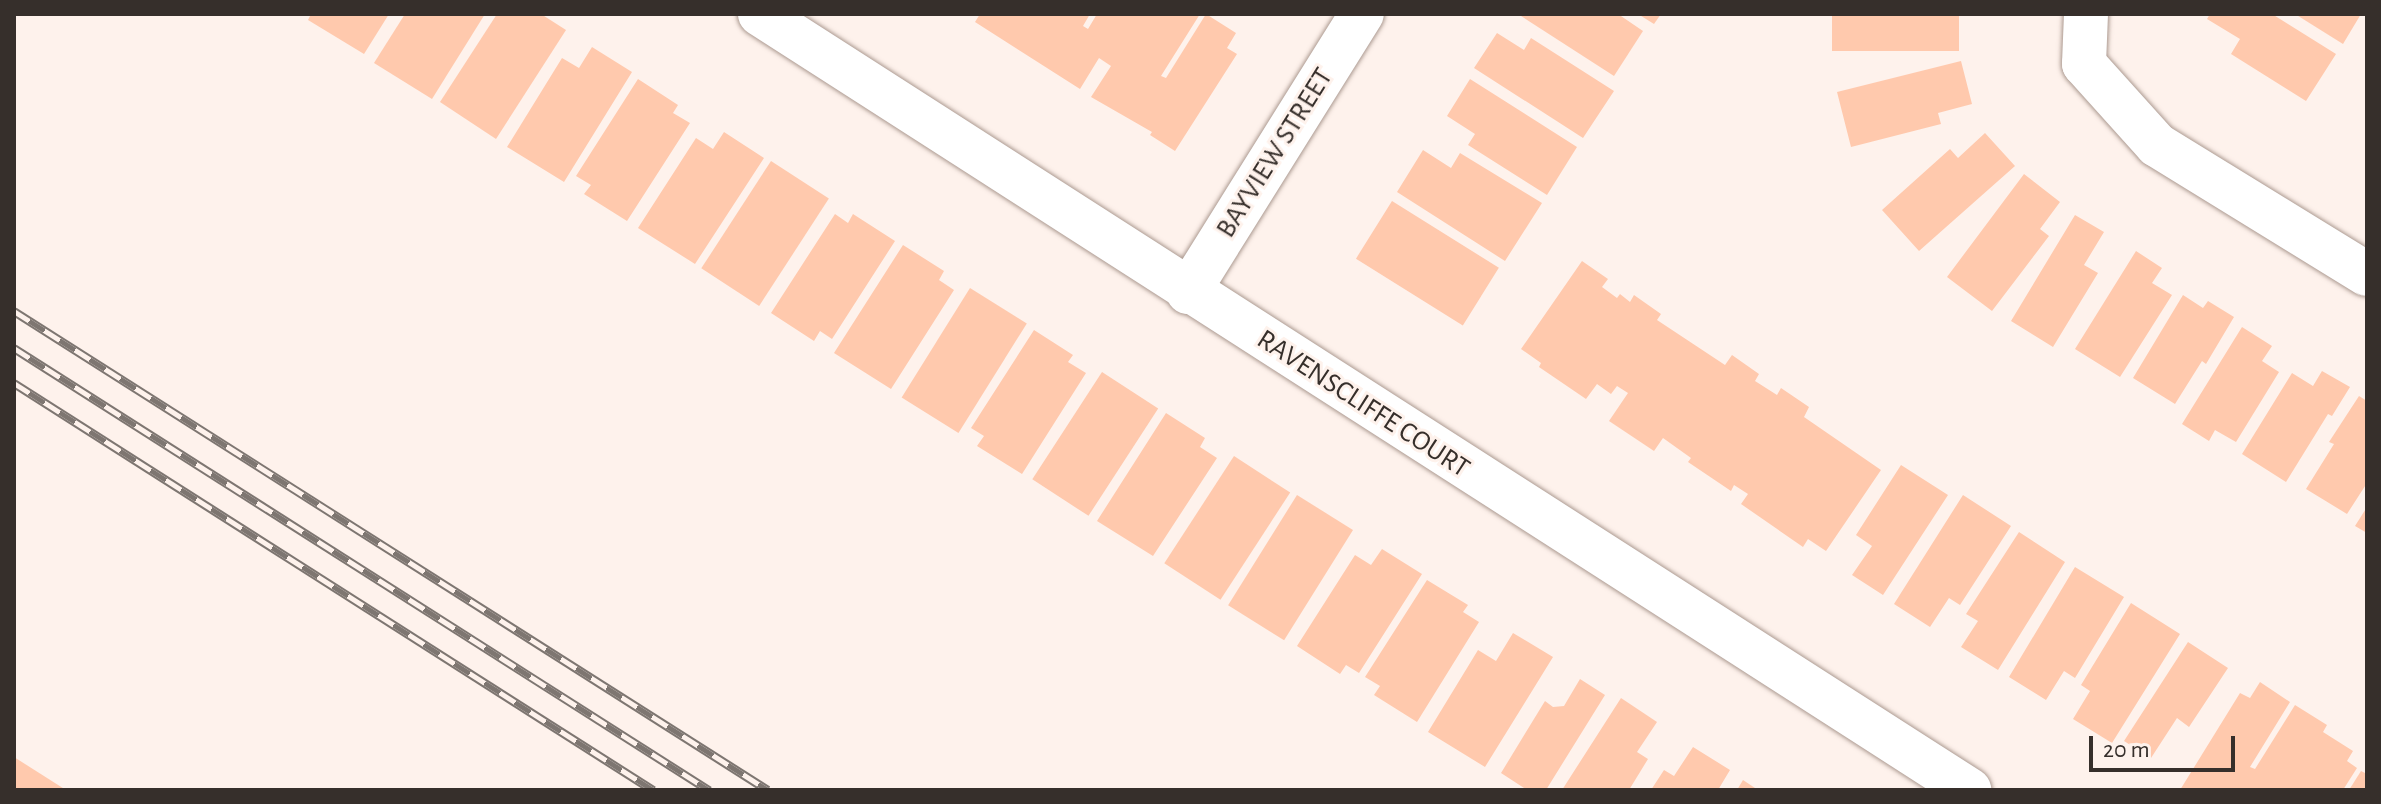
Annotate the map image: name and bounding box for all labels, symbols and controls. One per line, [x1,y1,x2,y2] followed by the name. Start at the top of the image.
[1209,62,1341,244] street label: BAYVIEW STREET
[1250,323,1476,485] street label: RAVENSCLIFFE COURT
[2093,720,2239,770] scale bar
[2103,738,2150,762] text: 20 m

